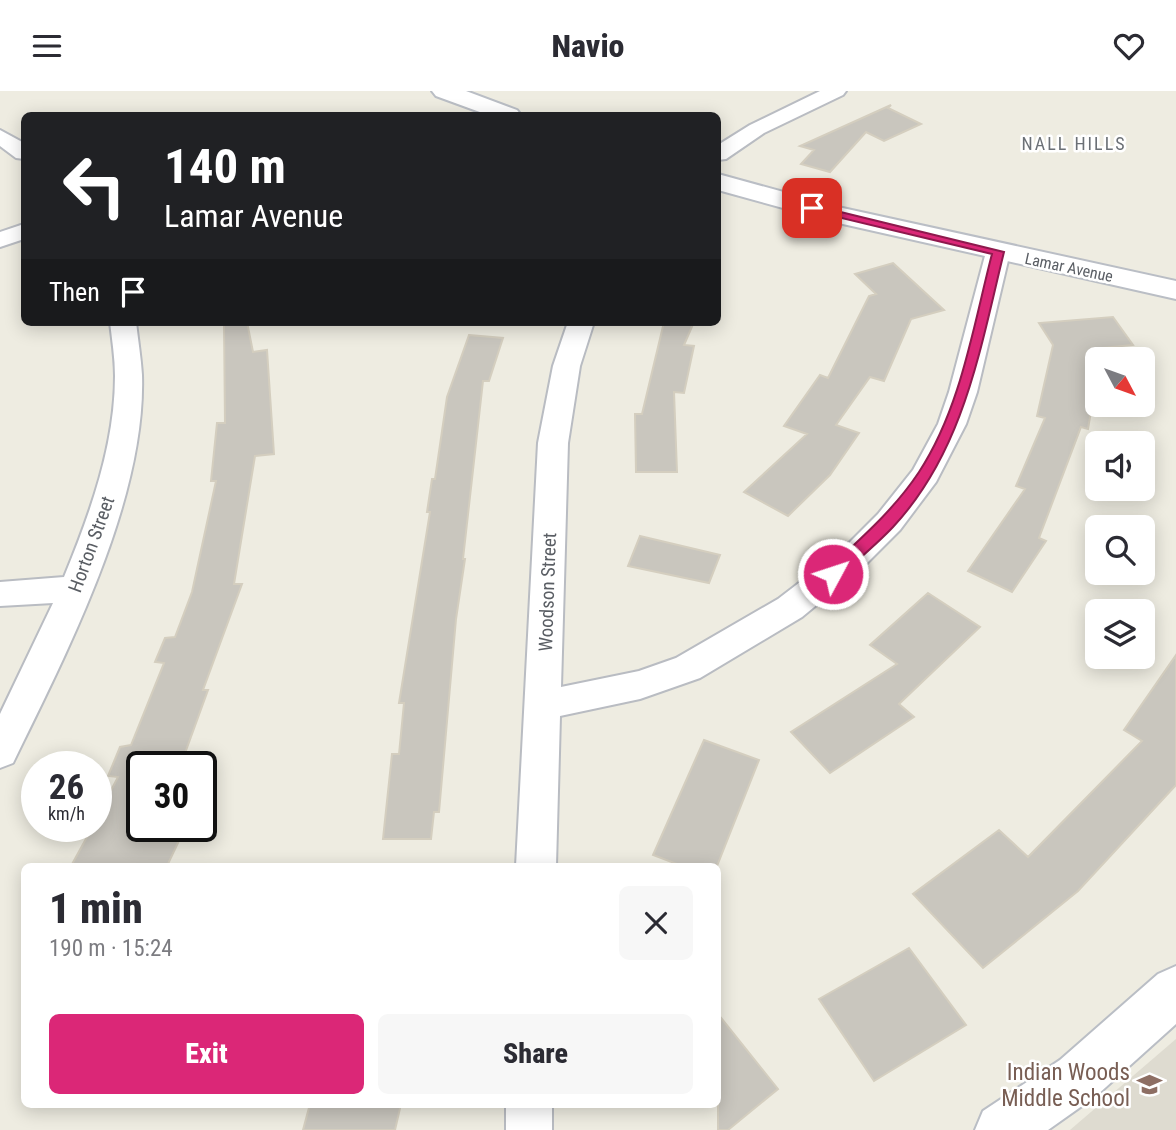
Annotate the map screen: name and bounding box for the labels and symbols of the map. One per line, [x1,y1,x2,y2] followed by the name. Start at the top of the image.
[1021,133,1127,154] district label: NALL HILLS
[782,178,842,238] pin
[1023,249,1115,286] street label: Lamar Avenue
[1085,347,1155,417] north arrow
[63,493,119,595] street label: Horton Street
[534,532,561,652] street label: Woodson Street
[796,537,870,611] position arrow
[126,751,217,842] speed limit sign: 30
[1001,1059,1130,1112] place label: Indian Woods Middle School
[1136,1071,1164,1099] school or university icon: Indian Woods Middle School

